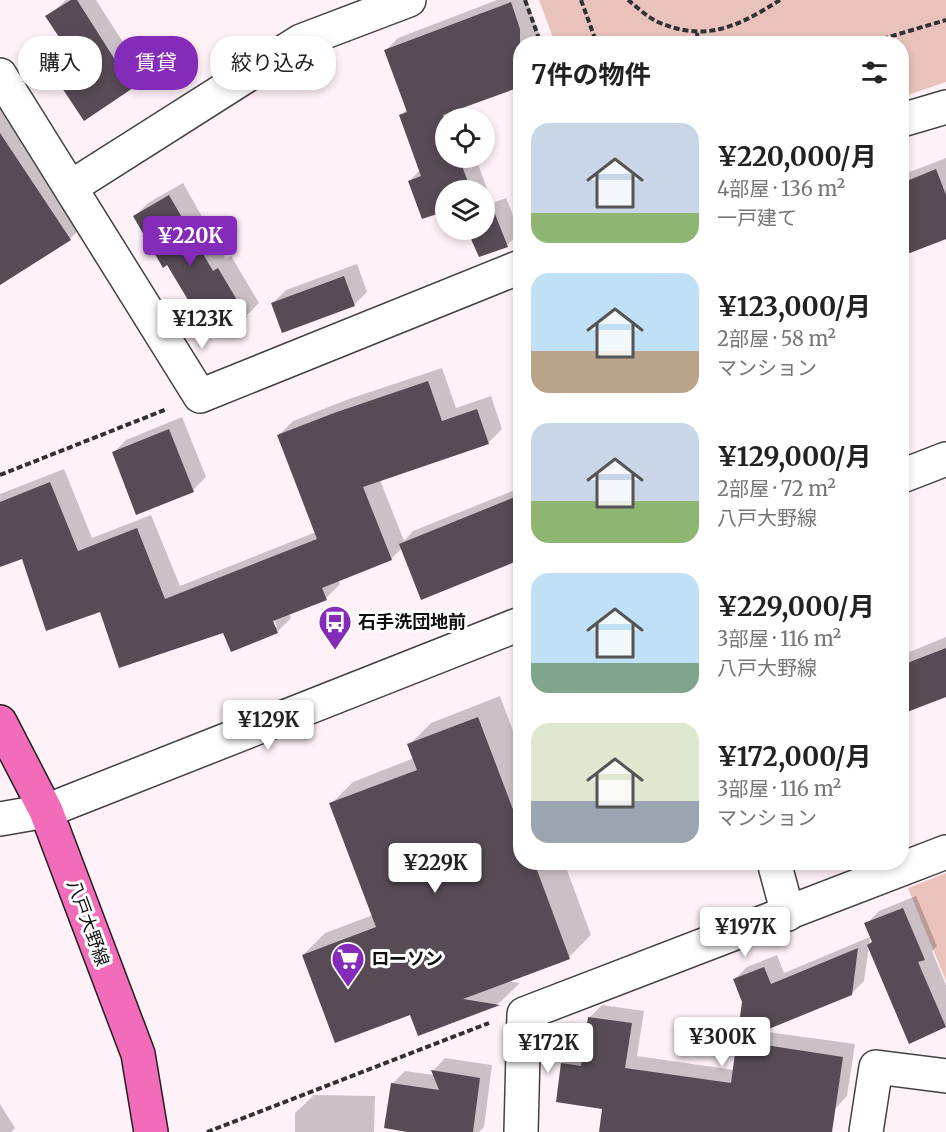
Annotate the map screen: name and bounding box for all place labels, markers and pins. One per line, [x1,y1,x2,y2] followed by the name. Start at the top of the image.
[148,216,232,267] pin: ¥220K
[160,299,244,350] pin: ¥123K
[317,604,353,651] bus stop icon: 石手洗団地前
[358,610,466,633] place label: 石手洗団地前
[226,700,310,751] pin: ¥129K
[393,843,477,894] pin: ¥229K
[703,907,787,958] pin: ¥197K
[330,941,366,988] supermarket icon: ローソン
[371,947,443,970] place label: ローソン
[680,1017,764,1068] pin: ¥300K
[506,1023,590,1074] pin: ¥172K

